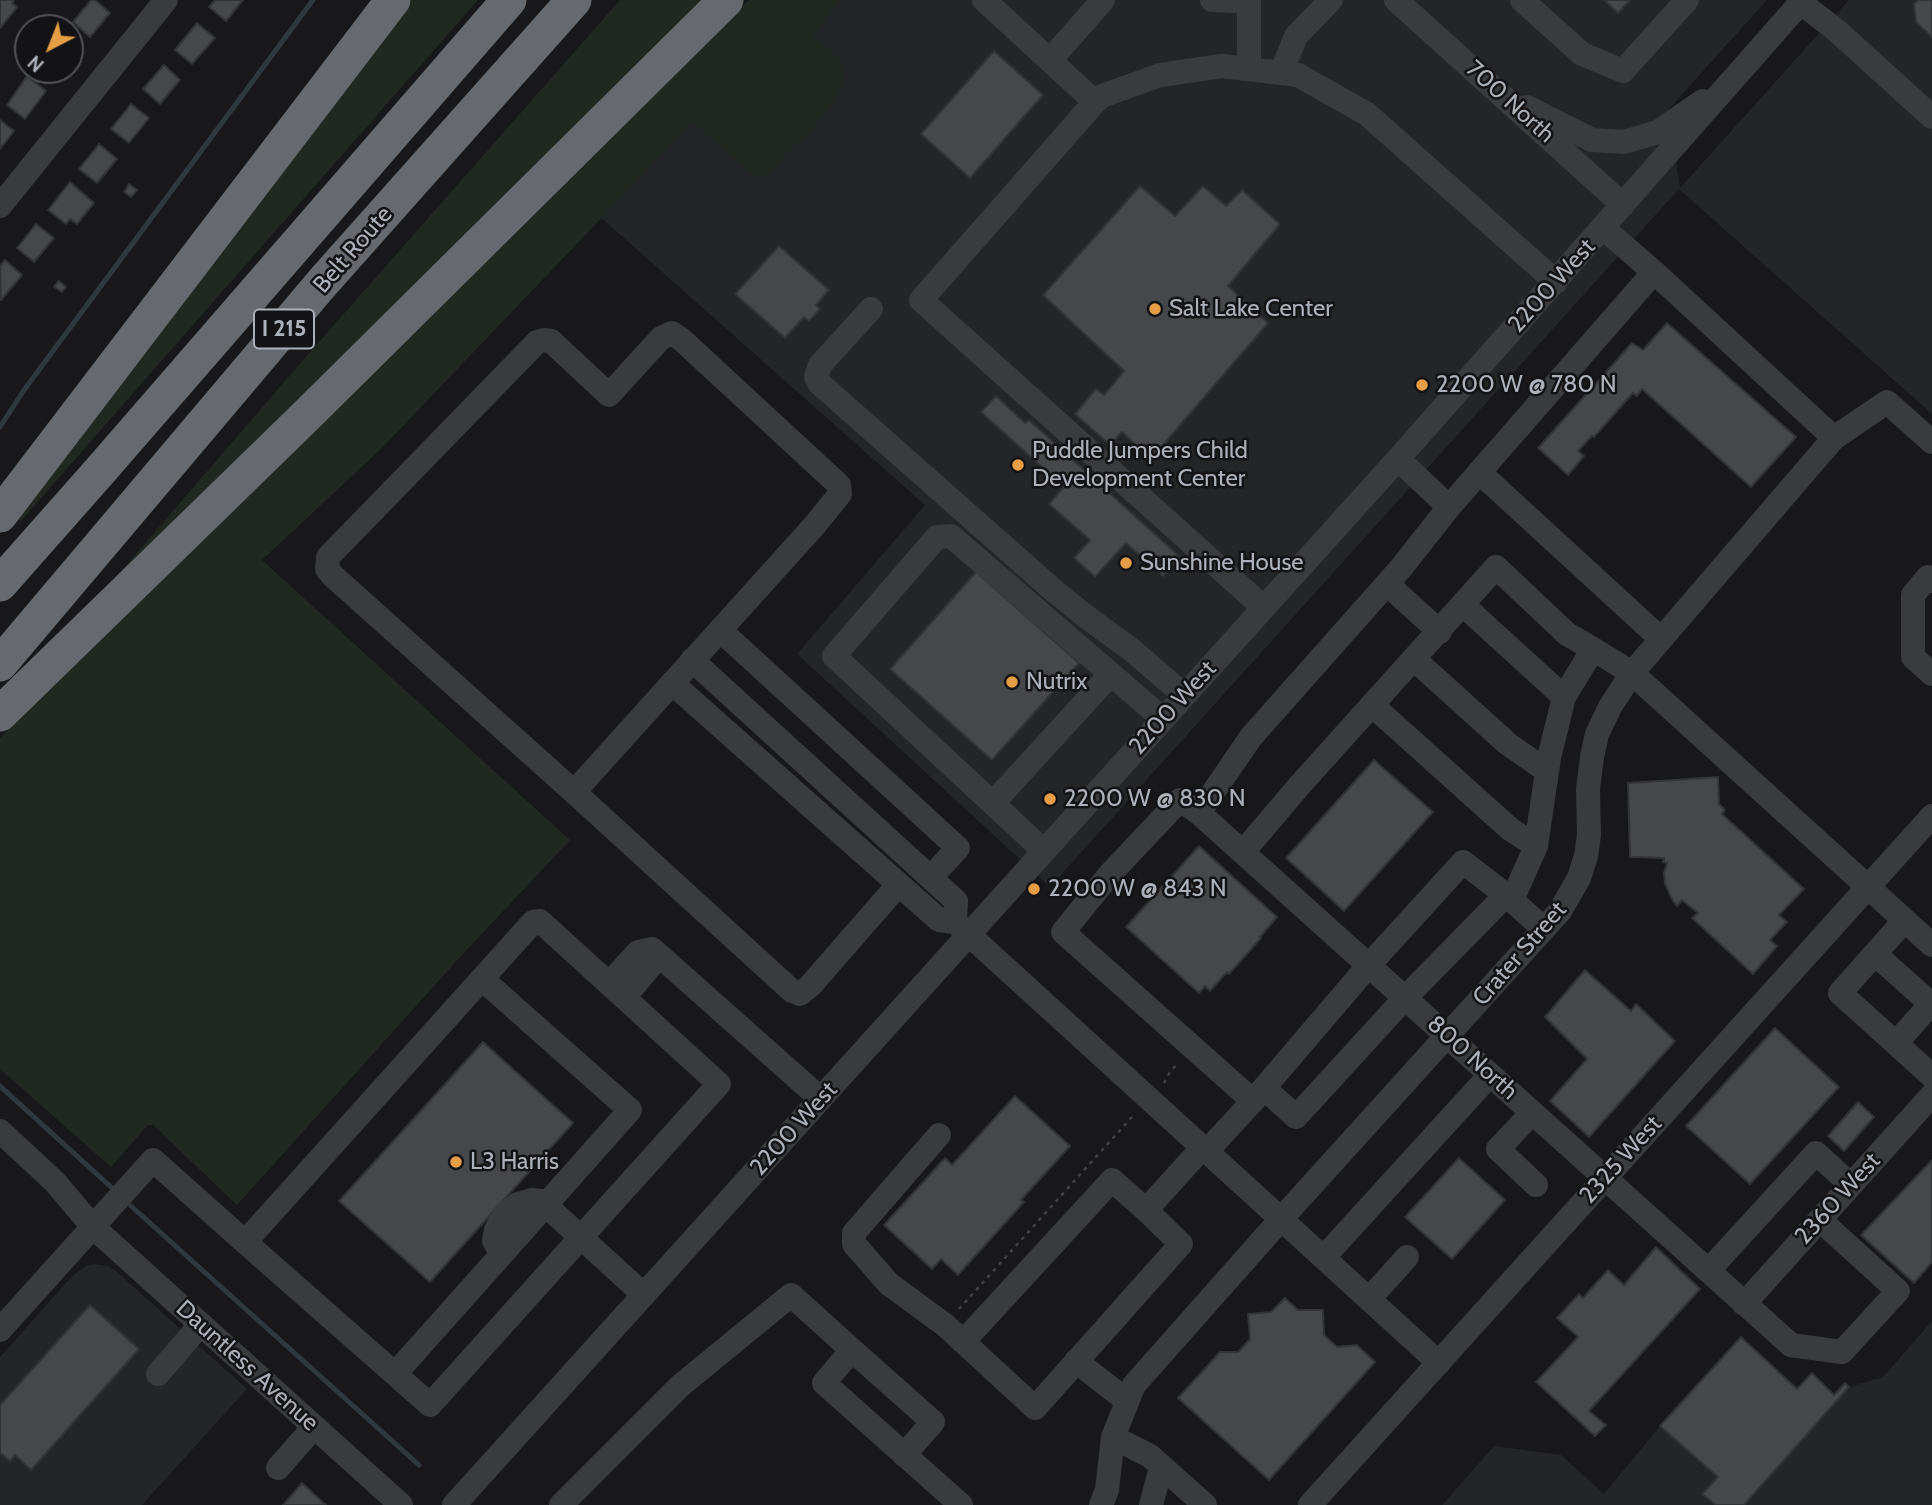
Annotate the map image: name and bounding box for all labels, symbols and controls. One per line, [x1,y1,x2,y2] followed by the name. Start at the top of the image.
[14,14,84,84] north arrow
[23,50,49,77] text: N
[1460,55,1560,149] street label: 700 North
[307,201,399,299] street label: Belt Route
[1502,233,1602,339] street label: 2200 West
[1169,295,1333,323] place label: Salt Lake Center
[1147,301,1163,317] marker: Salt Lake Center
[254,310,314,348] road number: I 215
[1436,371,1617,399] place label: 2200 W @ 780 N
[1414,377,1430,393] marker: 2200 W @ 780 N
[1032,437,1248,493] place label: Puddle Jumpers Child Development Center
[1010,457,1026,473] marker: Puddle Jumpers Child Development Center
[1140,549,1304,577] place label: Sunshine House
[1118,555,1134,571] marker: Sunshine House
[1123,655,1223,761] street label: 2200 West
[1026,668,1087,696] place label: Nutrix
[1004,674,1020,690] marker: Nutrix
[1064,785,1246,813] place label: 2200 W @ 830 N
[1042,791,1058,807] marker: 2200 W @ 830 N
[1048,875,1227,903] place label: 2200 W @ 843 N
[1026,881,1042,897] marker: 2200 W @ 843 N
[1467,896,1573,1012] street label: Crater Street
[1421,1010,1523,1106] street label: 800 North
[744,1076,844,1182] street label: 2200 West
[1574,1110,1668,1210] street label: 2325 West
[1789,1147,1887,1251] street label: 2360 West
[470,1148,559,1176] place label: L3 Harris
[448,1154,464,1170] marker: L3 Harris
[170,1294,324,1438] street label: Dauntless Avenue

